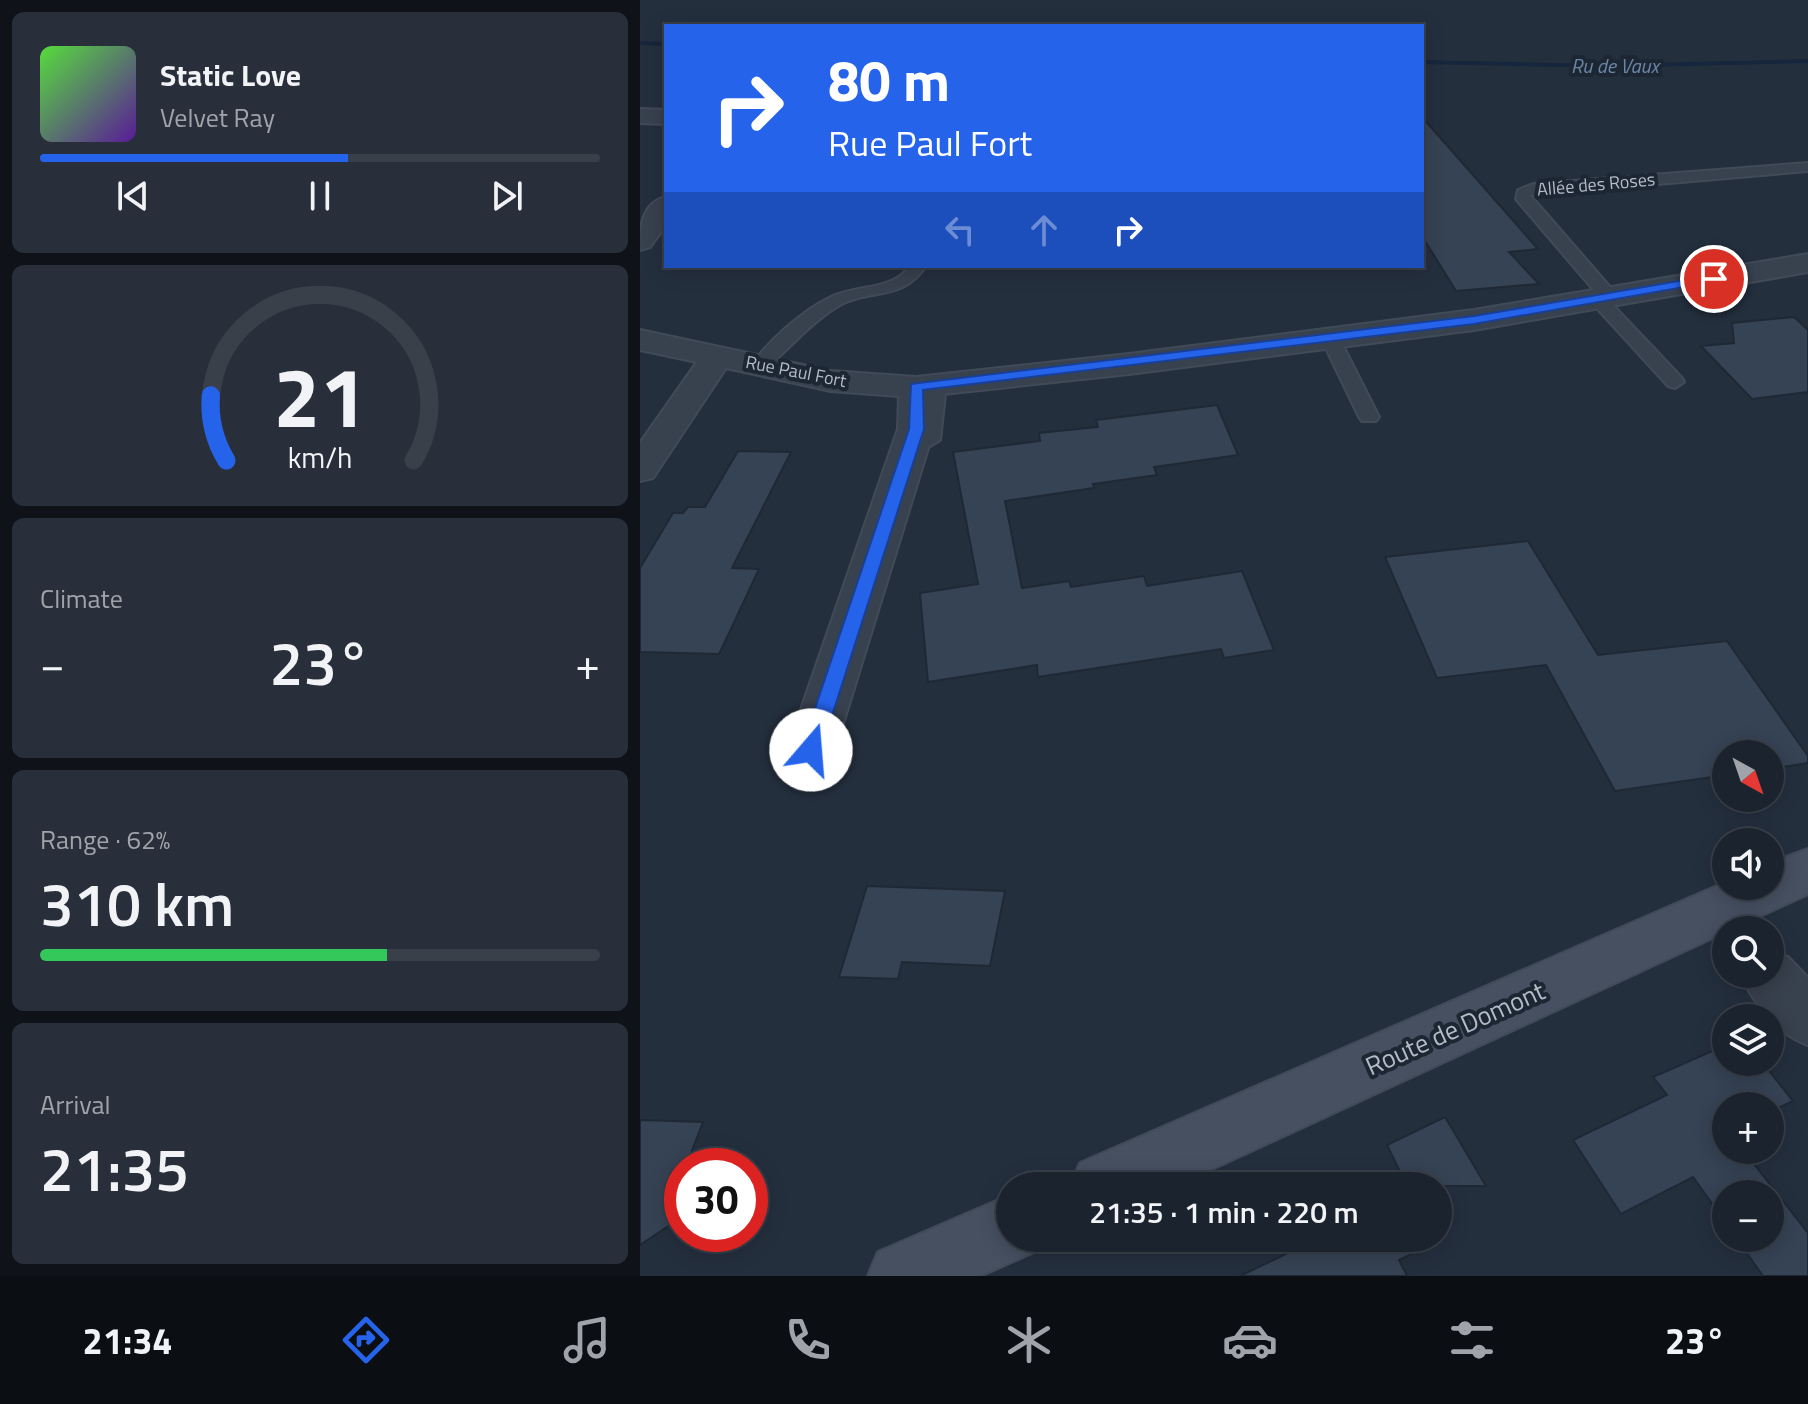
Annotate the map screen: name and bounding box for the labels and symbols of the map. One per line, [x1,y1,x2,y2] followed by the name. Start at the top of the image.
[1571,50,1662,81] water label: Ru de Vaux
[1536,165,1656,203] street label: Allée des Roses
[1680,245,1748,313] pin
[743,348,849,394] street label: Rue Paul Fort
[769,708,853,792] position arrow
[1712,740,1784,812] north arrow
[1359,971,1551,1085] street label: Route de Domont
[664,1148,768,1252] speed limit sign: 30

